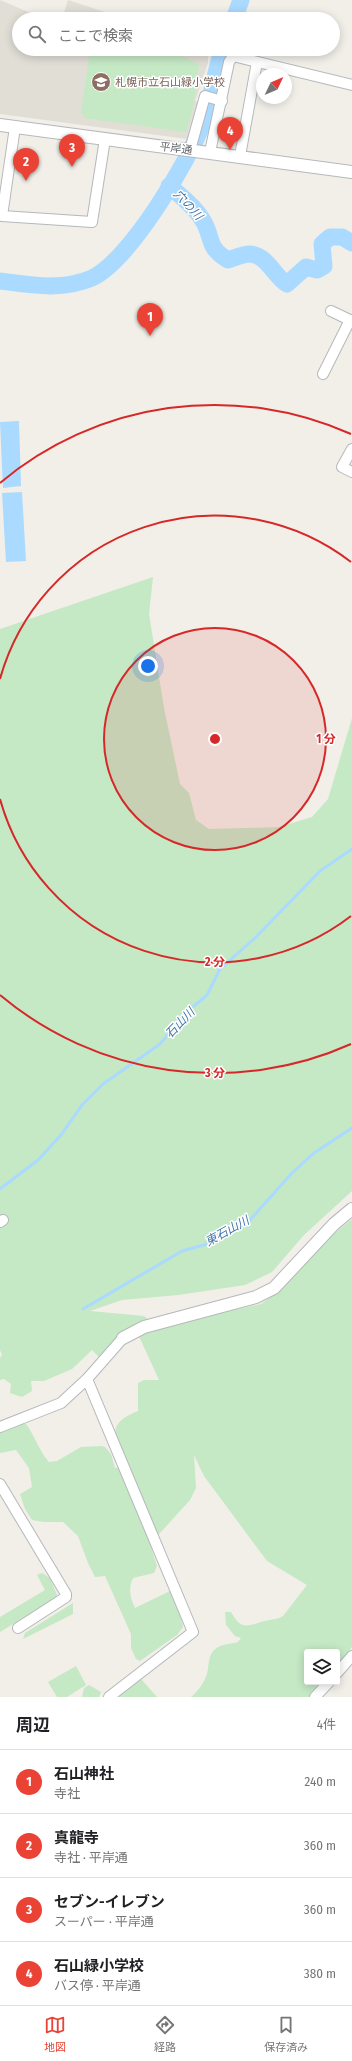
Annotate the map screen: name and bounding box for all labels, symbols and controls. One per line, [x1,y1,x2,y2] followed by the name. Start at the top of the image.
[12,12,340,56] search box
[26,23,48,45] icon: search
[58,27,133,45] text: ここで検索
[256,68,292,104] north arrow
[90,71,112,93] school or university icon: 札幌市立石山緑小学校
[115,76,225,89] place label: 札幌市立石山緑小学校
[217,117,243,150] pin: 4
[59,134,85,167] pin: 3
[159,140,193,157] street label: 平岸通
[13,148,39,181] pin: 2
[171,187,207,224] water label: 穴の川
[137,303,163,336] pin: 1
[138,656,158,676] your location
[208,732,222,746] centre of rings
[316,732,336,746] text: 1 分
[204,955,225,969] text: 2 分
[162,1004,199,1041] water label: 石山川
[204,1066,225,1080] text: 3 分
[203,1212,253,1249] water label: 東石山川
[304,1649,340,1685] map controls
[304,1649,340,1685] button: layers
[16,1715,50,1736] text: 周辺
[317,1717,336,1732] text: 4件
[54,1765,114,1783] text: 石山神社
[26,1774,32,1789] text: 1
[304,1774,336,1789] text: 240 m
[54,1786,80,1801] text: 寺社
[54,1829,99,1847] text: 真龍寺
[26,1838,32,1853] text: 2
[304,1838,336,1853] text: 360 m
[54,1850,128,1865] text: 寺社 · 平岸通
[54,1893,165,1911] text: セブン-イレブン
[26,1902,32,1917] text: 3
[304,1902,336,1917] text: 360 m
[54,1914,154,1929] text: スーパー · 平岸通
[54,1957,144,1975] text: 石山緑小学校
[26,1966,32,1981] text: 4
[304,1966,336,1981] text: 380 m
[54,1978,141,1993] text: バス停 · 平岸通
[44,2014,66,2054] tab: 地図
[154,2014,176,2054] tab: 経路
[264,2014,308,2054] tab: 保存済み

